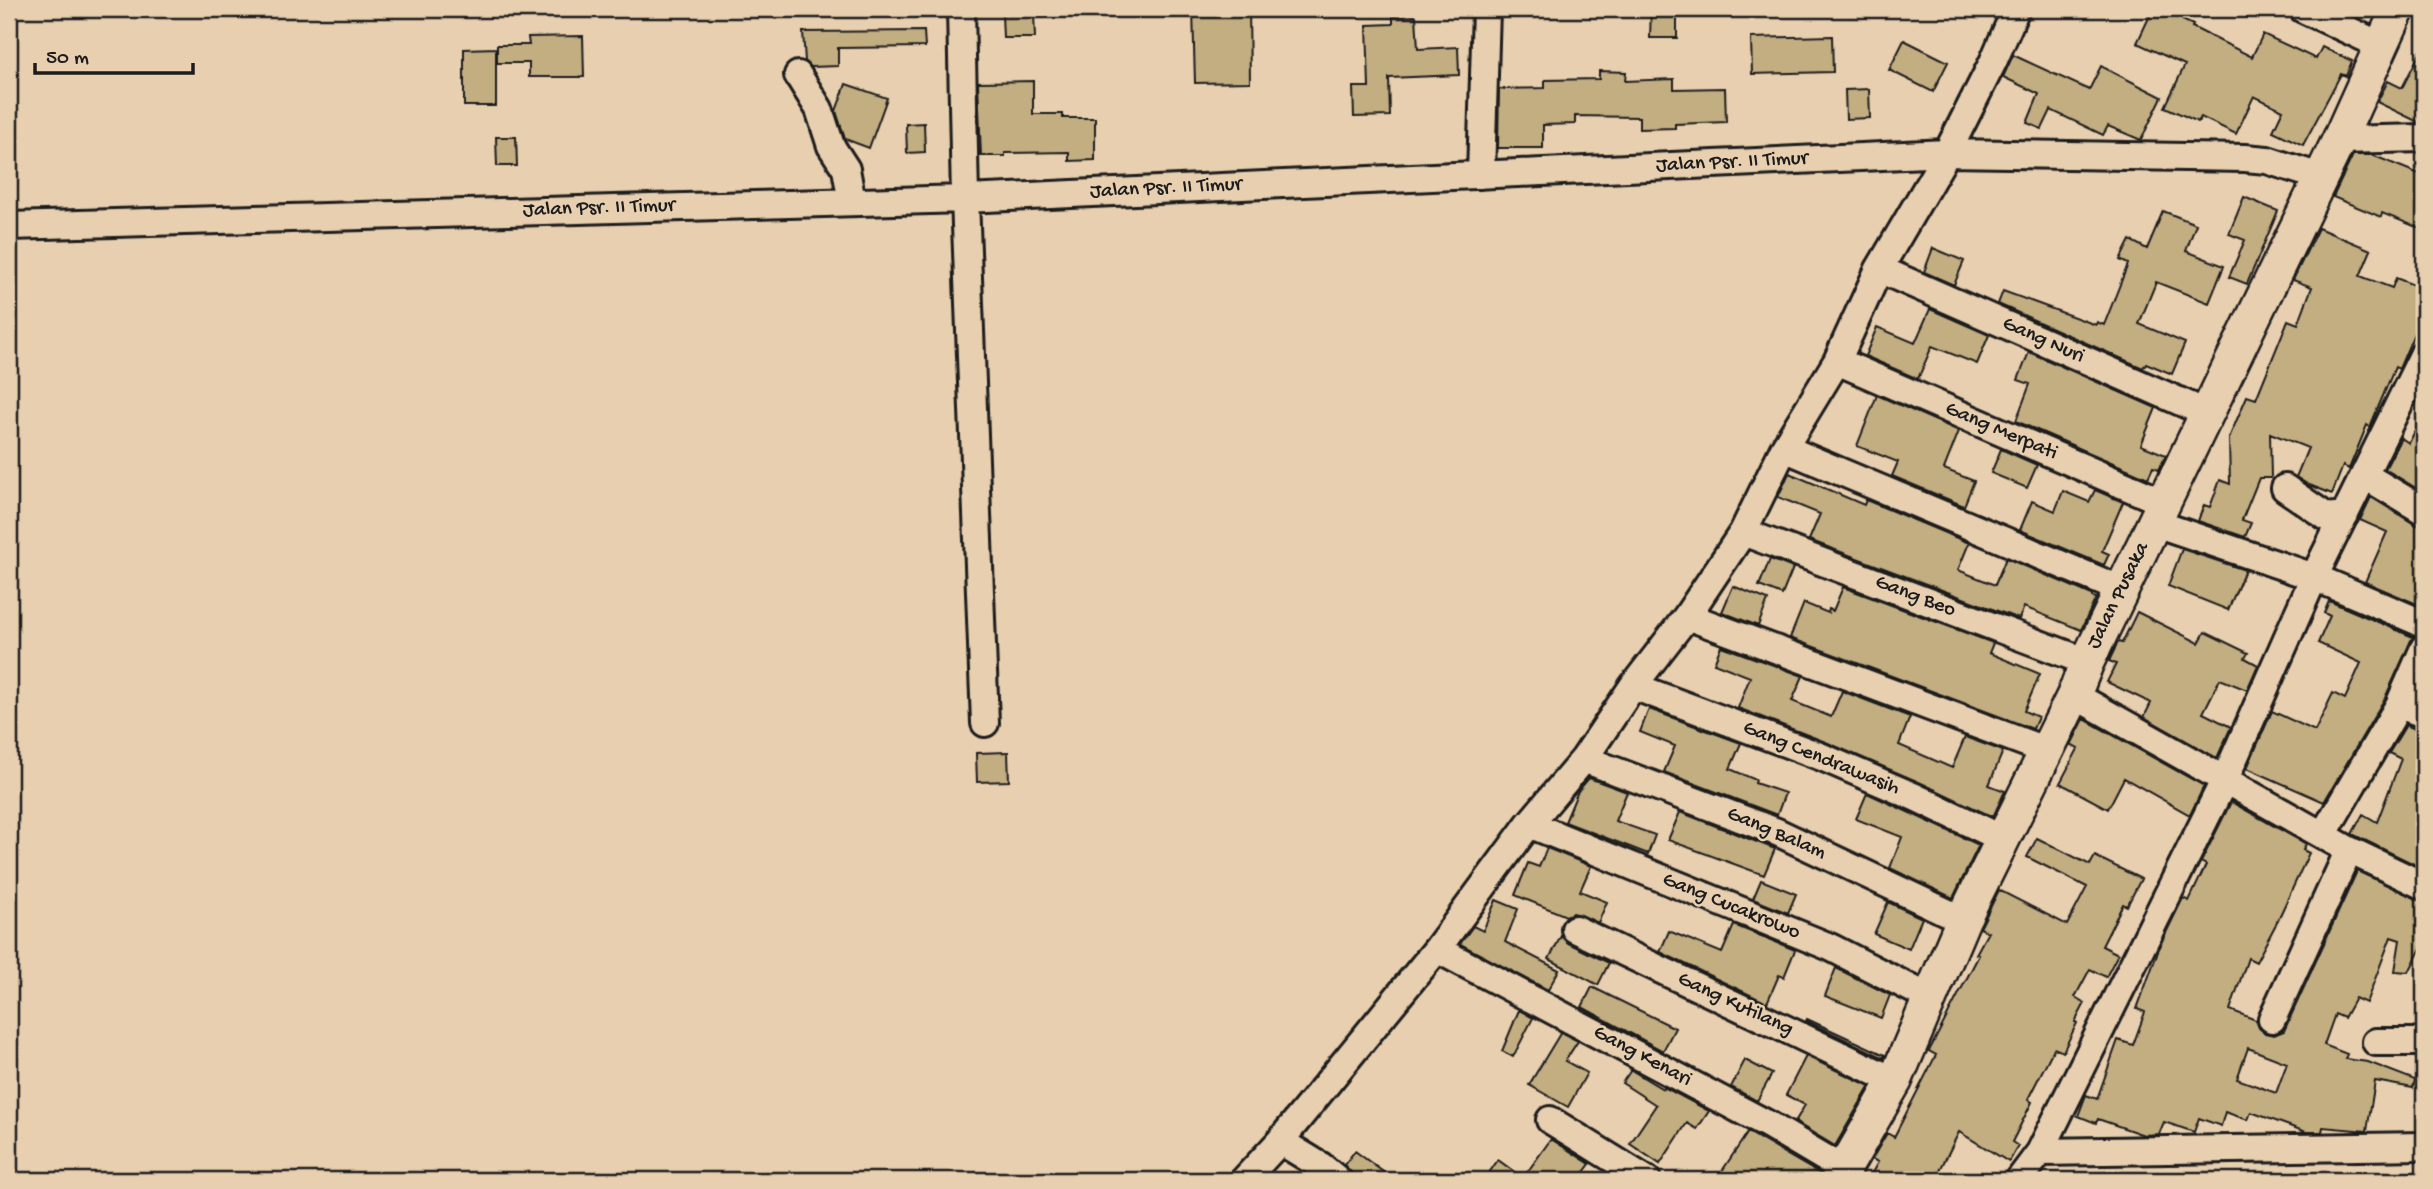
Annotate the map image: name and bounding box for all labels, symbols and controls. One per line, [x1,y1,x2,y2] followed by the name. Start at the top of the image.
[35,32,192,76] scale bar
[46,47,89,72] text: 50 m
[1655,146,1810,179] street label: Jalan Psr. II Timur
[1089,172,1244,205] street label: Jalan Psr. II Timur
[522,194,677,224] street label: Jalan Psr. II Timur
[1998,312,2088,370] street label: Gang Nuri
[1941,397,2061,467] street label: Gang Merpati
[2082,537,2156,654] street label: Jalan Pusaka
[1871,570,1959,624] street label: Gang Beo
[1739,716,1903,802] street label: Gang Cendrawasih
[1723,802,1829,866] street label: Gang Balam
[1658,868,1804,946] street label: Gang Cucakrowo
[1673,967,1797,1043] street label: Gang Kutilang
[1589,1021,1695,1093] street label: Gang Kenari

